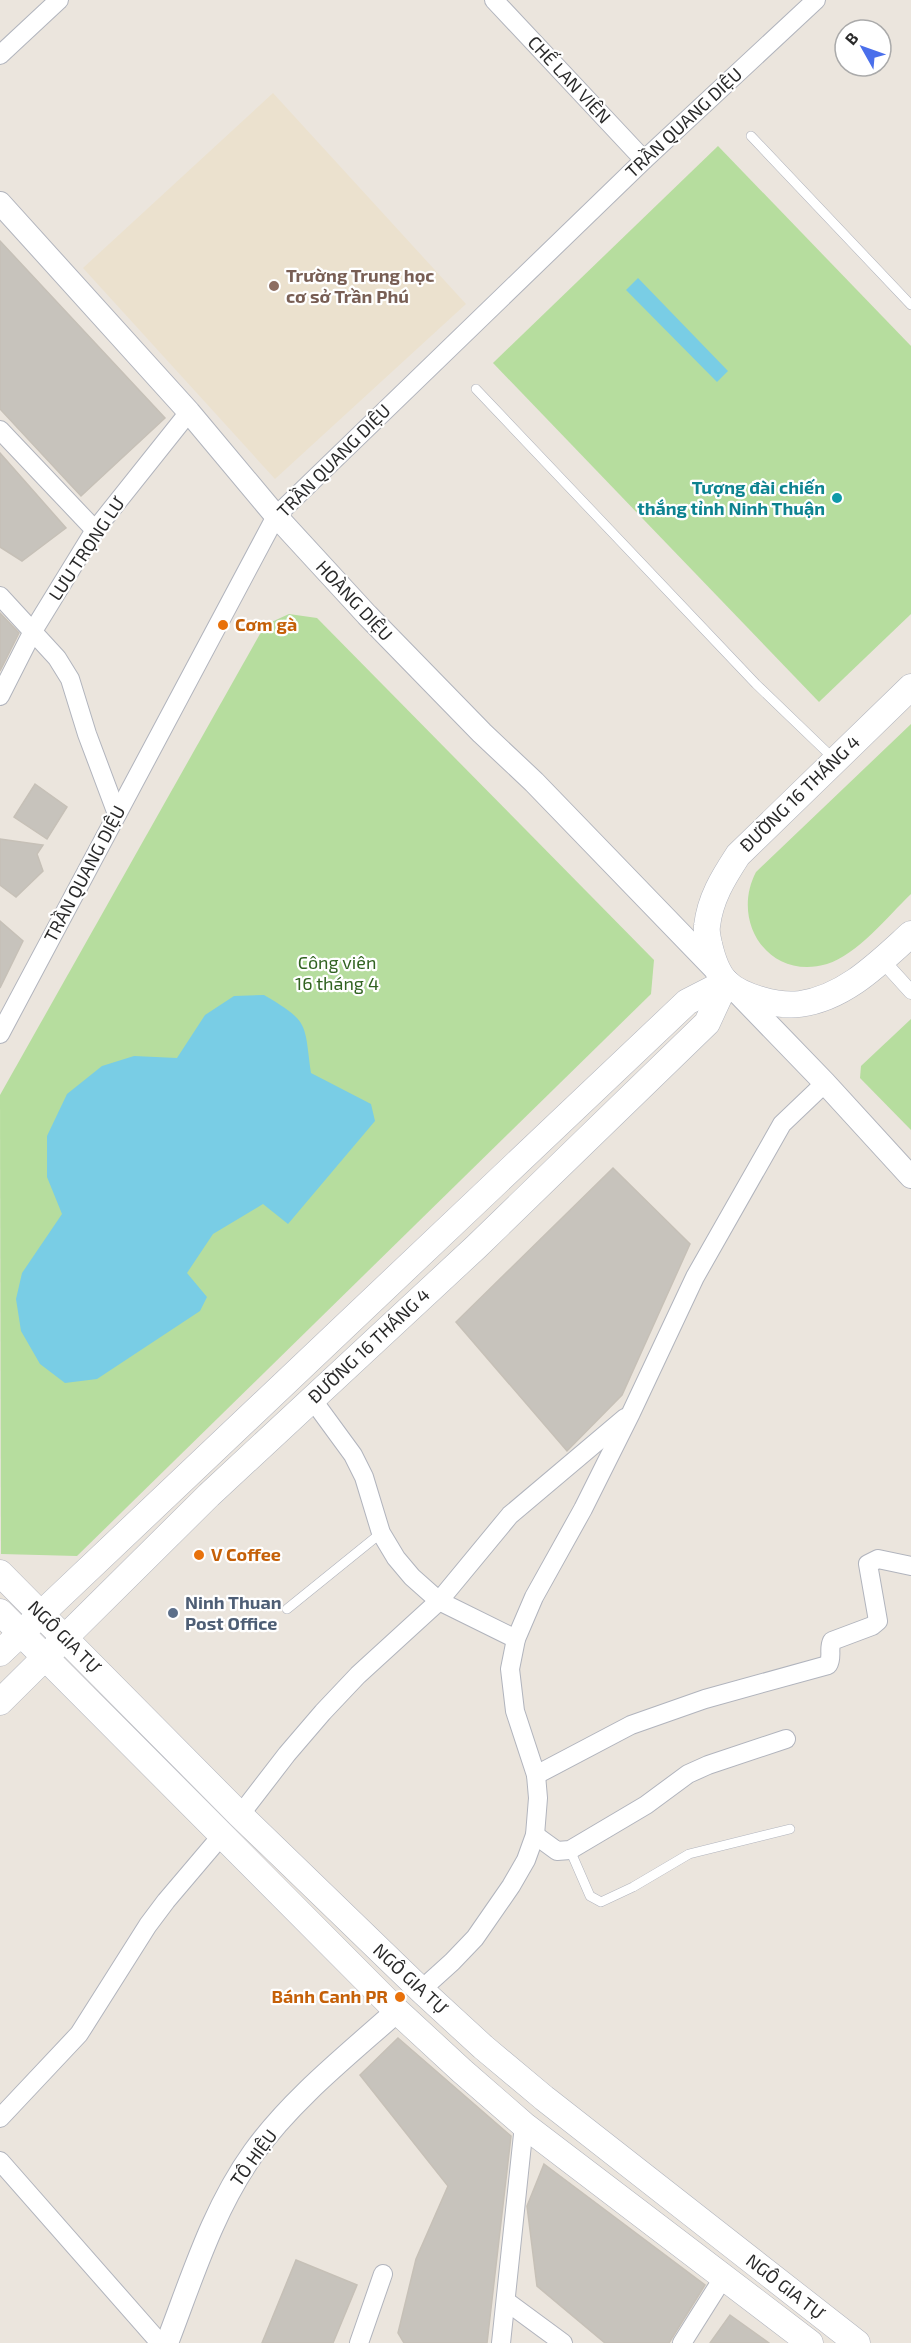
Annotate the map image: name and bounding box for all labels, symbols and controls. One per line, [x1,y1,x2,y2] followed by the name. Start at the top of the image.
[833,18,893,78] north arrow
[841,28,862,48] text: B
[524,31,616,128] street label: CHẾ LAN VIÊN
[620,63,746,182] street label: TRẦN QUANG DIỆU
[286,264,434,307] place label: Trường Trung học cơ sở Trần Phú
[267,279,281,293] marker: Trường Trung học cơ sở Trần Phú
[272,399,395,522] street label: TRẦN QUANG DIỆU
[637,476,825,519] place label: Tượng đài chiến thắng tỉnh Ninh Thuận
[830,491,844,505] marker: Tượng đài chiến thắng tỉnh Ninh Thuận
[43,492,129,604] street label: LƯU TRỌNG LƯ
[312,556,398,645] street label: HOÀNG DIỆU
[235,613,297,635] place label: Cơm gà
[216,618,230,632] marker: Cơm gà
[735,730,864,856] street label: ĐƯỜNG 16 THÁNG 4
[39,802,129,946] street label: TRẦN QUANG DIỆU
[295,951,379,994] park label: Công viên 16 tháng 4
[303,1283,434,1407] street label: ĐƯỜNG 16 THÁNG 4
[211,1543,281,1565] place label: V Coffee
[192,1548,206,1562] marker: V Coffee
[185,1591,282,1634] place label: Ninh Thuan Post Office
[24,1595,106,1677] street label: NGÔ GIA TỰ
[166,1606,180,1620] marker: Ninh Thuan Post Office
[369,1938,453,2018] street label: NGÔ GIA TỰ
[272,1985,388,2007] place label: Bánh Canh PR
[393,1990,407,2004] marker: Bánh Canh PR
[225,2125,281,2190] street label: TÔ HIỆU
[742,2249,830,2324] street label: NGÔ GIA TỰ

